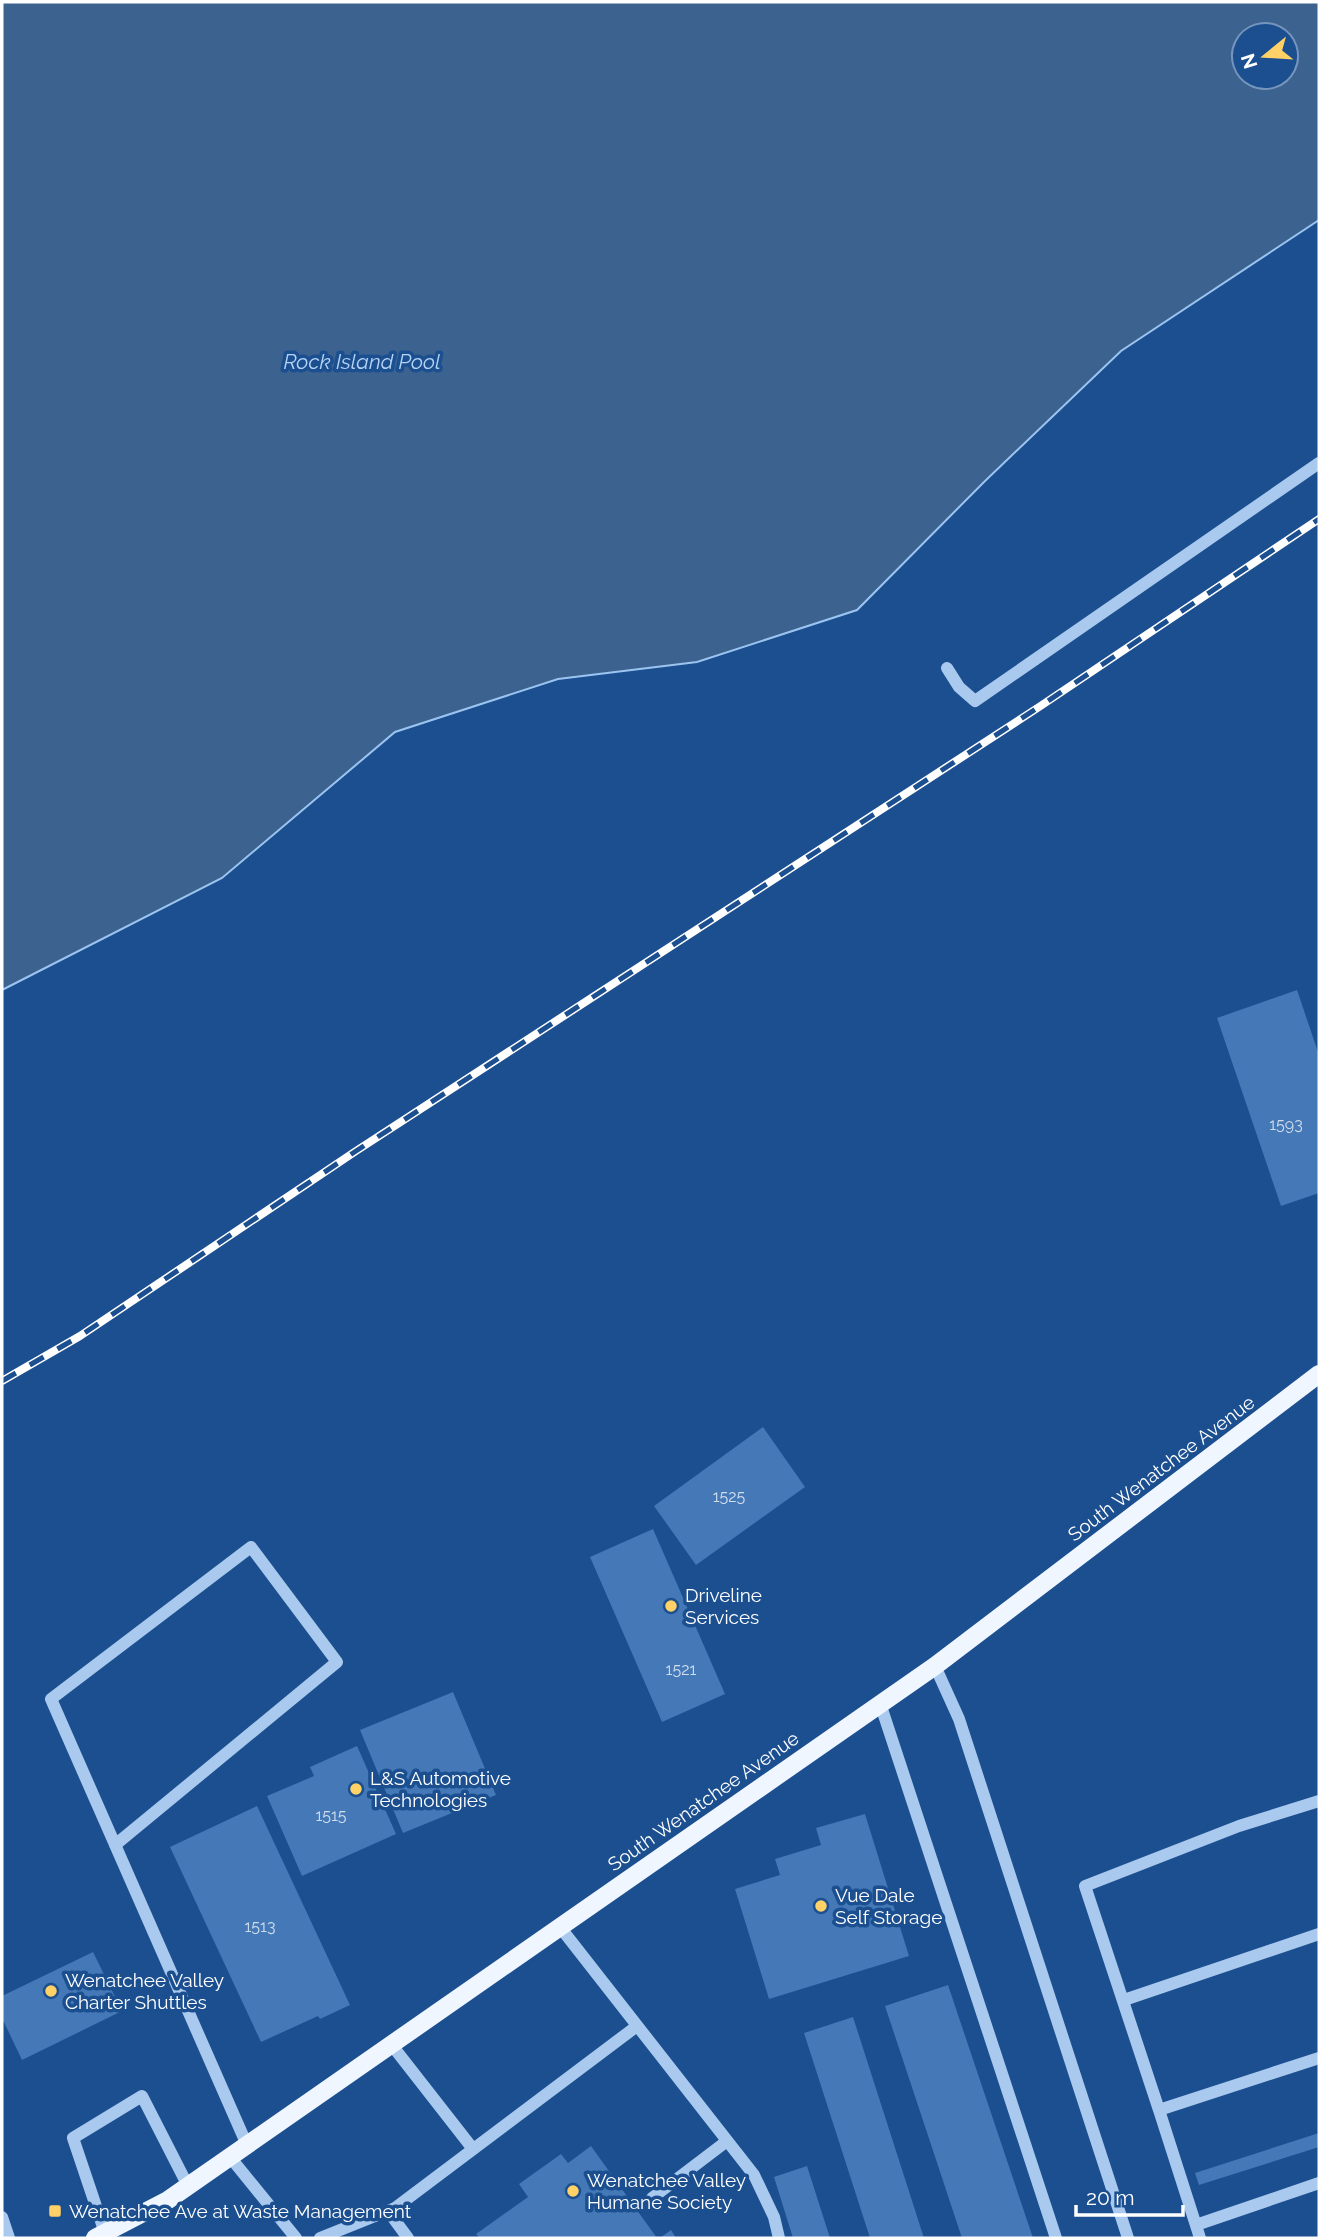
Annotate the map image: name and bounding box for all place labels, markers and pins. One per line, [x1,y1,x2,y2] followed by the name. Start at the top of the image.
[685,1584,762,1628] place label: Driveline Services
[663,1598,679,1614] marker: Driveline Services
[370,1767,511,1811] place label: L&S Automotive Technologies
[348,1781,364,1797] marker: L&S Automotive Technologies
[835,1884,942,1928] place label: Vue Dale Self Storage
[813,1898,829,1914] marker: Vue Dale Self Storage
[65,1969,224,2013] place label: Wenatchee Valley Charter Shuttles
[43,1983,59,1999] marker: Wenatchee Valley Charter Shuttles
[587,2169,746,2213] place label: Wenatchee Valley Humane Society
[565,2183,581,2199] marker: Wenatchee Valley Humane Society
[69,2200,412,2222] place label: Wenatchee Ave at Waste Management
[47,2203,63,2219] marker: Wenatchee Ave at Waste Management

